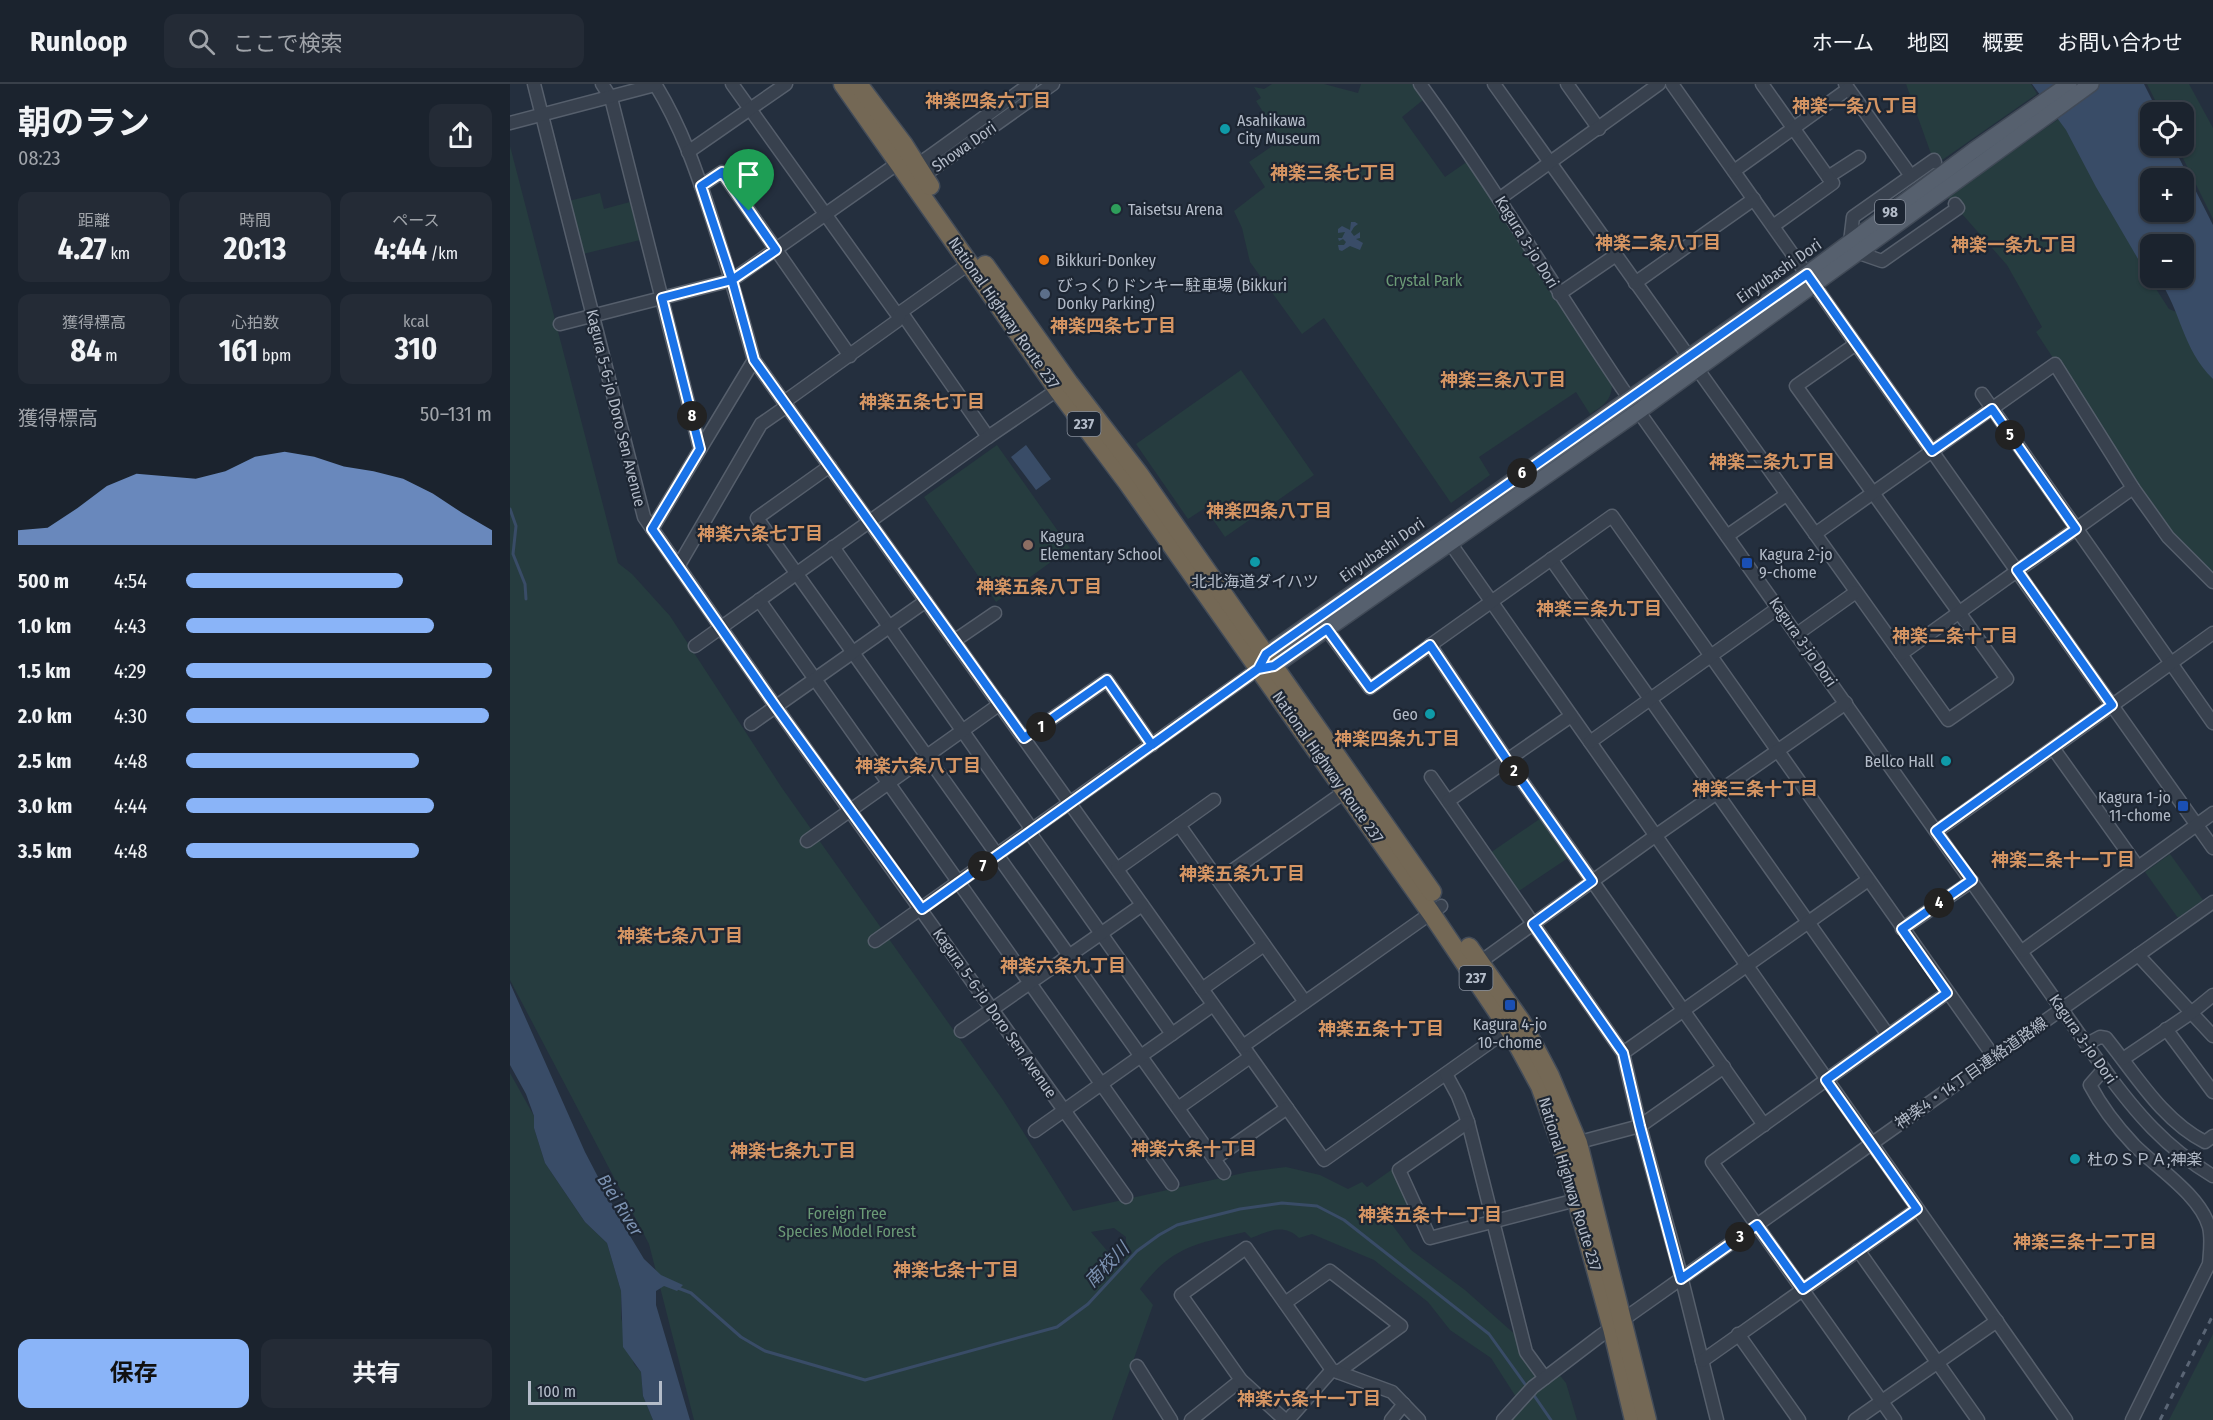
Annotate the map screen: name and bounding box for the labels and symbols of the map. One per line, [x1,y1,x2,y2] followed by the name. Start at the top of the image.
[925,90,1051,112] district label: 神楽四条六丁目
[1792,95,1918,117] district label: 神楽一条八丁目
[1237,111,1320,148] place label: Asahikawa City Museum
[928,118,1000,176] street label: Showa Dori
[1218,122,1232,136] marker: Asahikawa City Museum
[723,149,774,211] pin
[1270,162,1396,184] district label: 神楽三条七丁目
[1491,192,1563,292] street label: Kagura 3-jo Dori
[1128,200,1223,219] place label: Taisetsu Arena
[1875,200,1905,224] road number: 98
[1109,202,1123,216] marker: Taisetsu Arena
[1595,232,1721,254] district label: 神楽二条八丁目
[944,234,1064,393] street label: National Highway Route 237
[1951,234,2077,256] district label: 神楽一条九丁目
[1733,235,1825,307] street label: Eiryubashi Dori
[1056,251,1157,270] place label: Bikkuri-Donkey
[1037,253,1051,267] marker: Bikkuri-Donkey
[1386,271,1463,290] park label: Crystal Park
[1057,276,1287,313] place label: びっくりドンキー駐車場 (Bikkuri Donky Parking)
[1038,287,1052,301] marker: びっくりドンキー駐車場 (Bikkuri Donky Parking)
[582,307,650,509] street label: Kagura 5-6-jo Doro Sen Avenue
[1050,315,1176,337] district label: 神楽四条七丁目
[1440,369,1566,391] district label: 神楽三条八丁目
[859,391,985,413] district label: 神楽五条七丁目
[677,401,707,431] pin: 8
[1068,412,1100,436] road number: 237
[1995,420,2025,450] pin: 5
[1709,451,1835,473] district label: 神楽二条九丁目
[1507,458,1537,488] pin: 6
[1206,500,1332,522] district label: 神楽四条八丁目
[1336,514,1428,586] street label: Eiryubashi Dori
[697,523,823,545] district label: 神楽六条七丁目
[1040,527,1162,564] place label: Kagura Elementary School
[1021,538,1035,552] marker: Kagura Elementary School
[1759,545,1833,582] place label: Kagura 2-jo 9-chome
[1248,555,1262,569] marker: 北北海道ダイハツ
[1740,556,1754,570] marker: Kagura 2-jo 9-chome
[1191,572,1319,591] place label: 北北海道ダイハツ
[976,576,1102,598] district label: 神楽五条八丁目
[1765,594,1841,690] street label: Kagura 3-jo Dori
[1536,598,1662,620] district label: 神楽三条九丁目
[1892,625,2018,647] district label: 神楽二条十丁目
[1268,688,1388,847] street label: National Highway Route 237
[1393,705,1418,724] place label: Geo
[1423,707,1437,721] marker: Geo
[1026,712,1056,742] pin: 1
[1334,728,1460,750] district label: 神楽四条九丁目
[1864,752,1934,771] place label: Bellco Hall
[1939,754,1953,768] marker: Bellco Hall
[855,755,981,777] district label: 神楽六条八丁目
[1499,756,1529,786] pin: 2
[1692,778,1818,800] district label: 神楽三条十丁目
[2098,788,2171,825] place label: Kagura 1-jo 11-chome
[2176,799,2190,813] marker: Kagura 1-jo 11-chome
[1991,849,2135,871] district label: 神楽二条十一丁目
[968,851,998,881] pin: 7
[1179,863,1305,885] district label: 神楽五条九丁目
[1924,888,1954,918] pin: 4
[617,925,743,947] district label: 神楽七条八丁目
[929,925,1061,1102] street label: Kagura 5-6-jo Doro Sen Avenue
[1000,955,1126,977] district label: 神楽六条九丁目
[1460,966,1492,990] road number: 237
[2045,991,2121,1087] street label: Kagura 3-jo Dori
[1503,998,1517,1012] marker: Kagura 4-jo 10-chome
[1891,1013,2051,1133] street label: 神楽4・14丁目連絡道路線
[1473,1015,1547,1052] place label: Kagura 4-jo 10-chome
[1318,1018,1444,1040] district label: 神楽五条十丁目
[1535,1095,1606,1273] street label: National Highway Route 237
[1131,1138,1257,1160] district label: 神楽六条十丁目
[730,1140,856,1162] district label: 神楽七条九丁目
[2087,1150,2202,1169] place label: 杜のＳＰＡ;神楽
[2068,1152,2082,1166] marker: 杜のＳＰＡ;神楽
[592,1170,648,1241] water label: Biei River
[778,1204,917,1241] park label: Foreign Tree Species Model Forest
[1358,1204,1502,1226] district label: 神楽五条十一丁目
[1725,1222,1755,1252] pin: 3
[2013,1231,2157,1253] district label: 神楽三条十二丁目
[1080,1236,1135,1292] water label: 南校川
[893,1259,1019,1281] district label: 神楽七条十丁目
[528,1378,662,1406] scale bar
[1237,1388,1381,1410] district label: 神楽六条十一丁目

